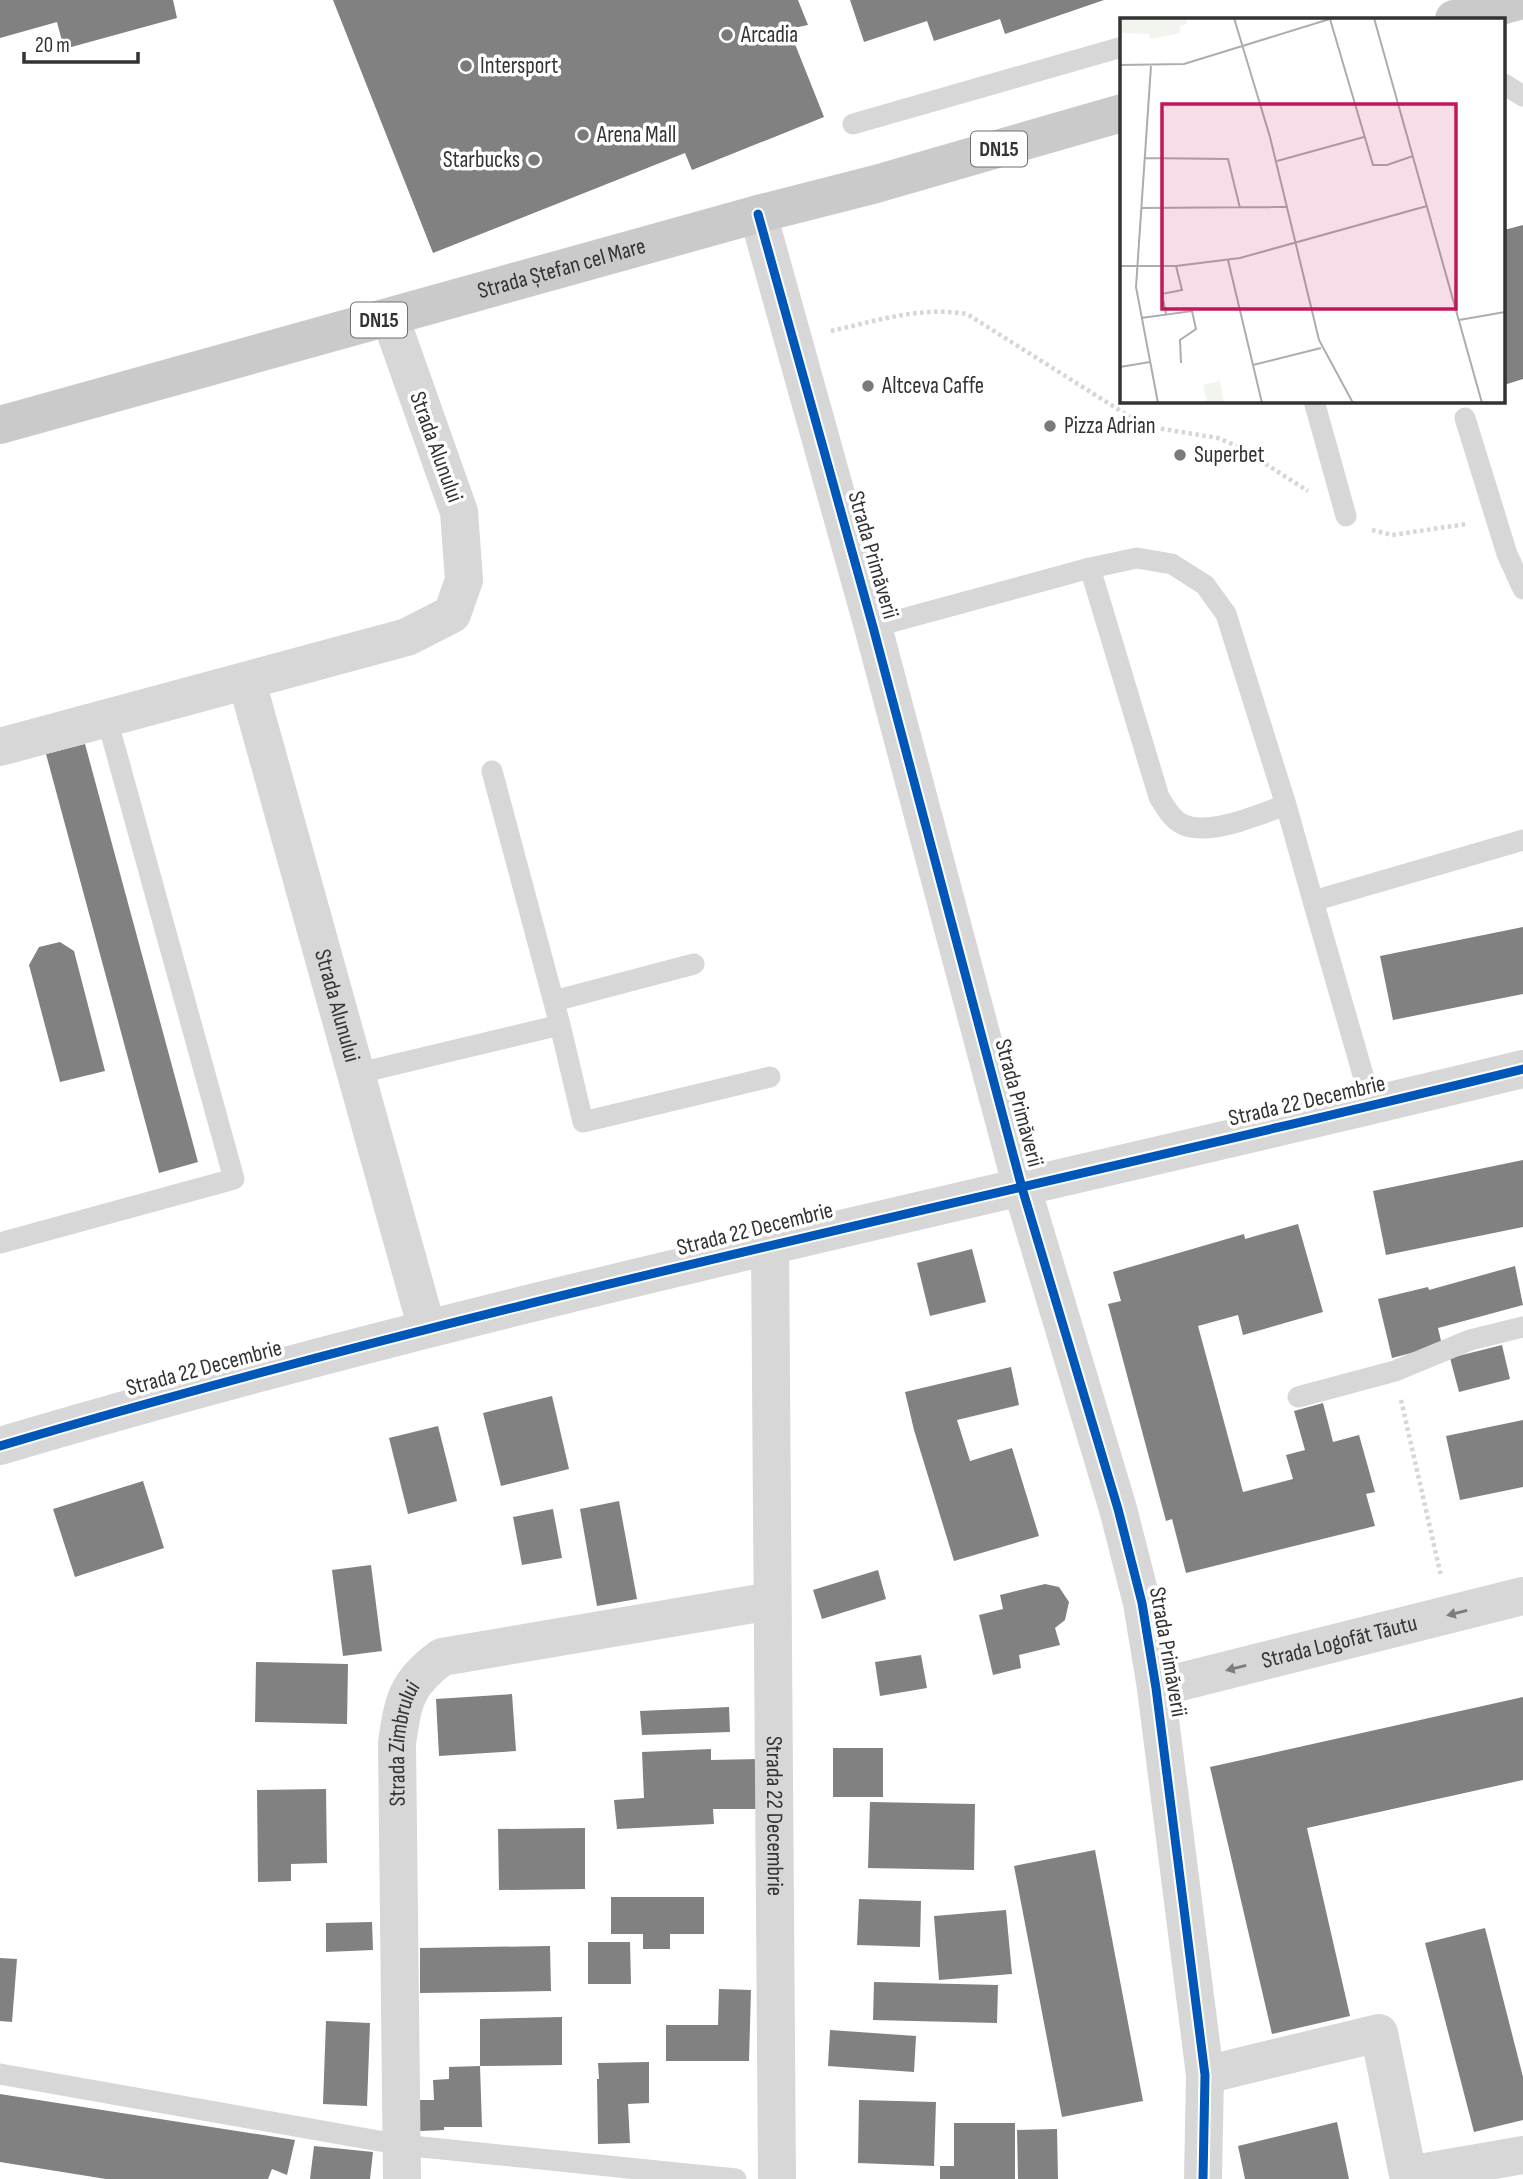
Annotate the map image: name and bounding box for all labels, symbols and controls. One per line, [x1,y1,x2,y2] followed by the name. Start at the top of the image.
[1120,18,1506,402] inset map
[24,21,138,65] scale bar
[740,21,798,49] place label: Arcadia
[719,27,735,43] marker: Arcadia
[35,33,70,58] text: 20 m
[480,52,558,80] place label: Intersport
[458,58,474,74] marker: Intersport
[596,121,676,149] place label: Arena Mall
[575,127,591,143] marker: Arena Mall
[971,132,1027,166] road number: DN15
[443,146,520,174] place label: Starbucks
[526,152,542,168] marker: Starbucks
[474,232,649,305] street label: Strada Ștefan cel Mare
[351,302,407,338] road number: DN15
[881,372,984,400] place label: Altceva Caffe
[860,378,876,394] marker: Altceva Caffe
[403,388,469,506] street label: Strada Alunului
[1064,412,1156,440] place label: Pizza Adrian
[1042,418,1058,434] marker: Pizza Adrian
[1194,441,1265,469] place label: Superbet
[1172,447,1188,463] marker: Superbet
[841,488,905,622] street label: Strada Primăverii
[308,946,366,1065] street label: Strada Alunului
[988,1036,1050,1170] street label: Strada Primăverii
[1226,1069,1388,1133] street label: Strada 22 Decembrie
[674,1196,836,1262] street label: Strada 22 Decembrie
[123,1334,285,1402] street label: Strada 22 Decembrie
[1143,1585,1193,1719] street label: Strada Primăverii
[1446,1608,1468,1619] one-way arrow
[1259,1609,1420,1675] street label: Strada Logofăt Tăutu
[1225,1663,1247,1674] one-way arrow
[383,1675,426,1807] street label: Strada Zimbrului
[760,1736,789,1896] street label: Strada 22 Decembrie

